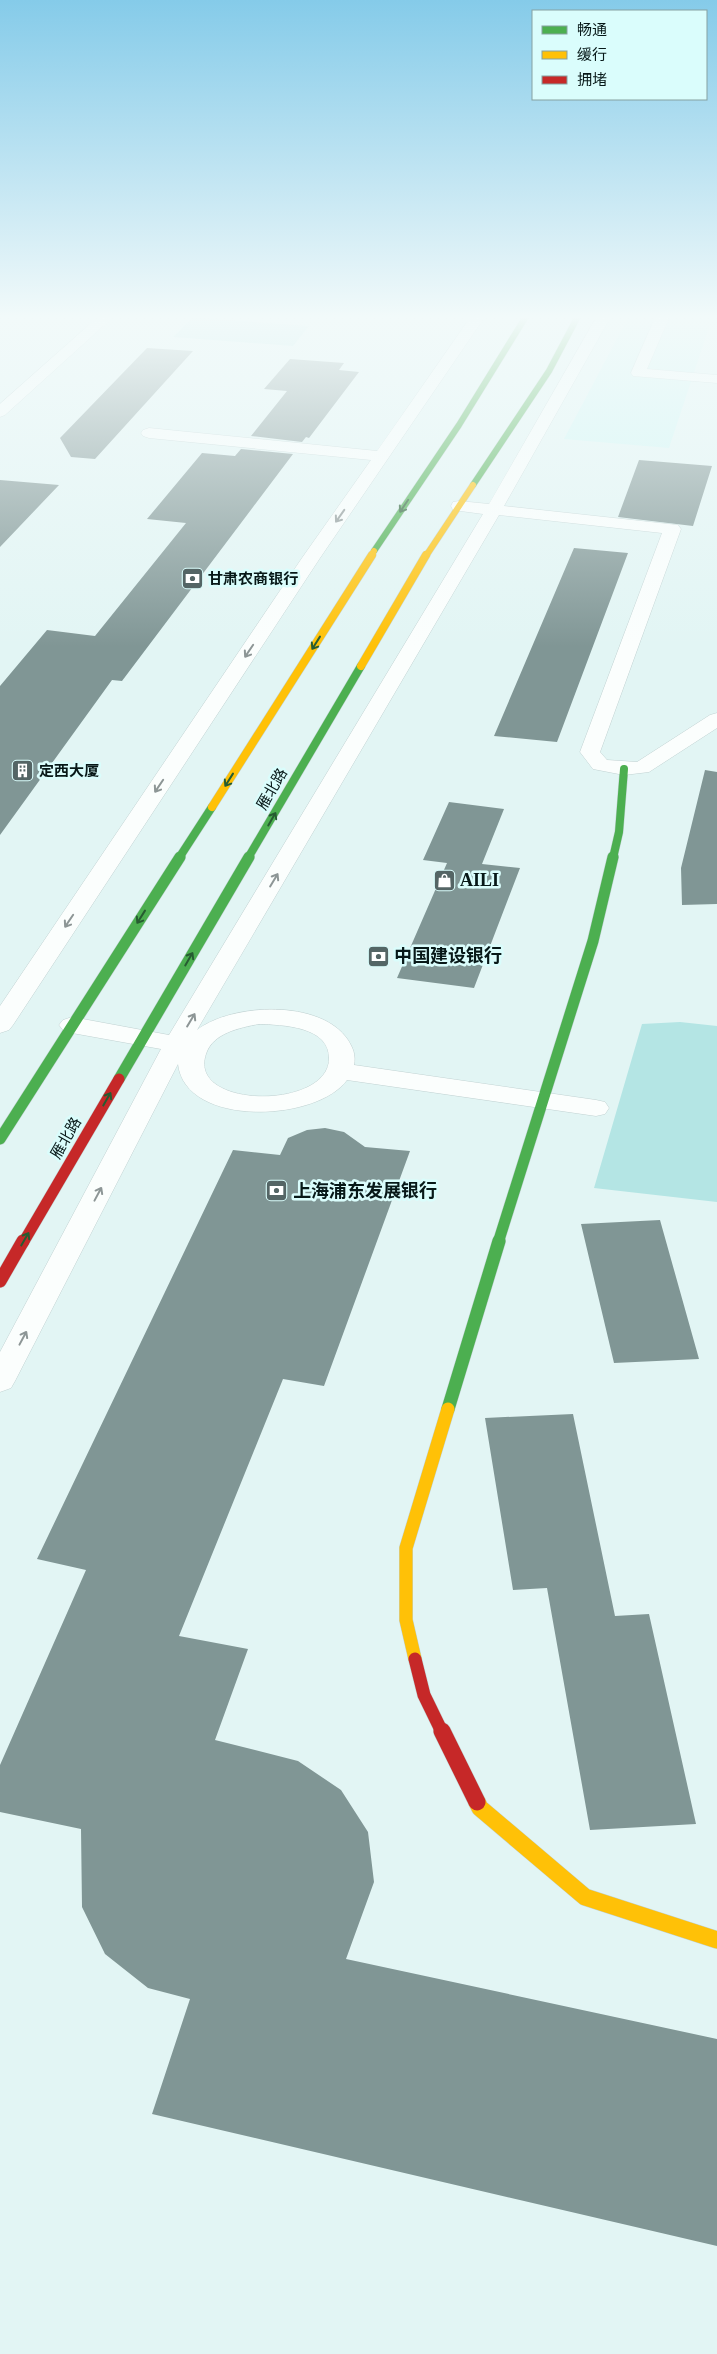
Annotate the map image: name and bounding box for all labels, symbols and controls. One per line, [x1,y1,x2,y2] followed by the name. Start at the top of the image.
[532,10,707,100] legend
[577,22,607,38] text: 畅通
[577,47,607,63] text: 缓行
[577,72,607,88] text: 拥堵
[399,499,409,513] one-way arrow
[335,509,345,523] one-way arrow
[180,567,204,591] bank icon: 甘肃农商银行
[208,571,298,587] place label: 甘肃农商银行
[311,635,321,649] one-way arrow
[244,644,255,658] one-way arrow
[11,759,35,783] building icon: 定西大厦
[39,763,99,779] place label: 定西大厦
[253,765,290,812] street label: 雁北路
[223,772,233,786] one-way arrow
[154,779,164,793] one-way arrow
[267,812,277,826] one-way arrow
[432,868,456,892] shop icon: AILI
[460,870,499,890] place label: AILI
[270,874,280,888] one-way arrow
[136,909,146,923] one-way arrow
[64,914,74,928] one-way arrow
[366,944,390,968] bank icon: 中国建设银行
[394,945,502,966] place label: 中国建设银行
[185,952,195,966] one-way arrow
[186,1013,196,1027] one-way arrow
[102,1092,112,1107] one-way arrow
[47,1114,84,1161] street label: 雁北路
[265,1179,289,1203] bank icon: 上海浦东发展银行
[293,1180,437,1201] place label: 上海浦东发展银行
[93,1186,103,1201] one-way arrow
[20,1233,30,1247] one-way arrow
[18,1330,28,1345] one-way arrow

